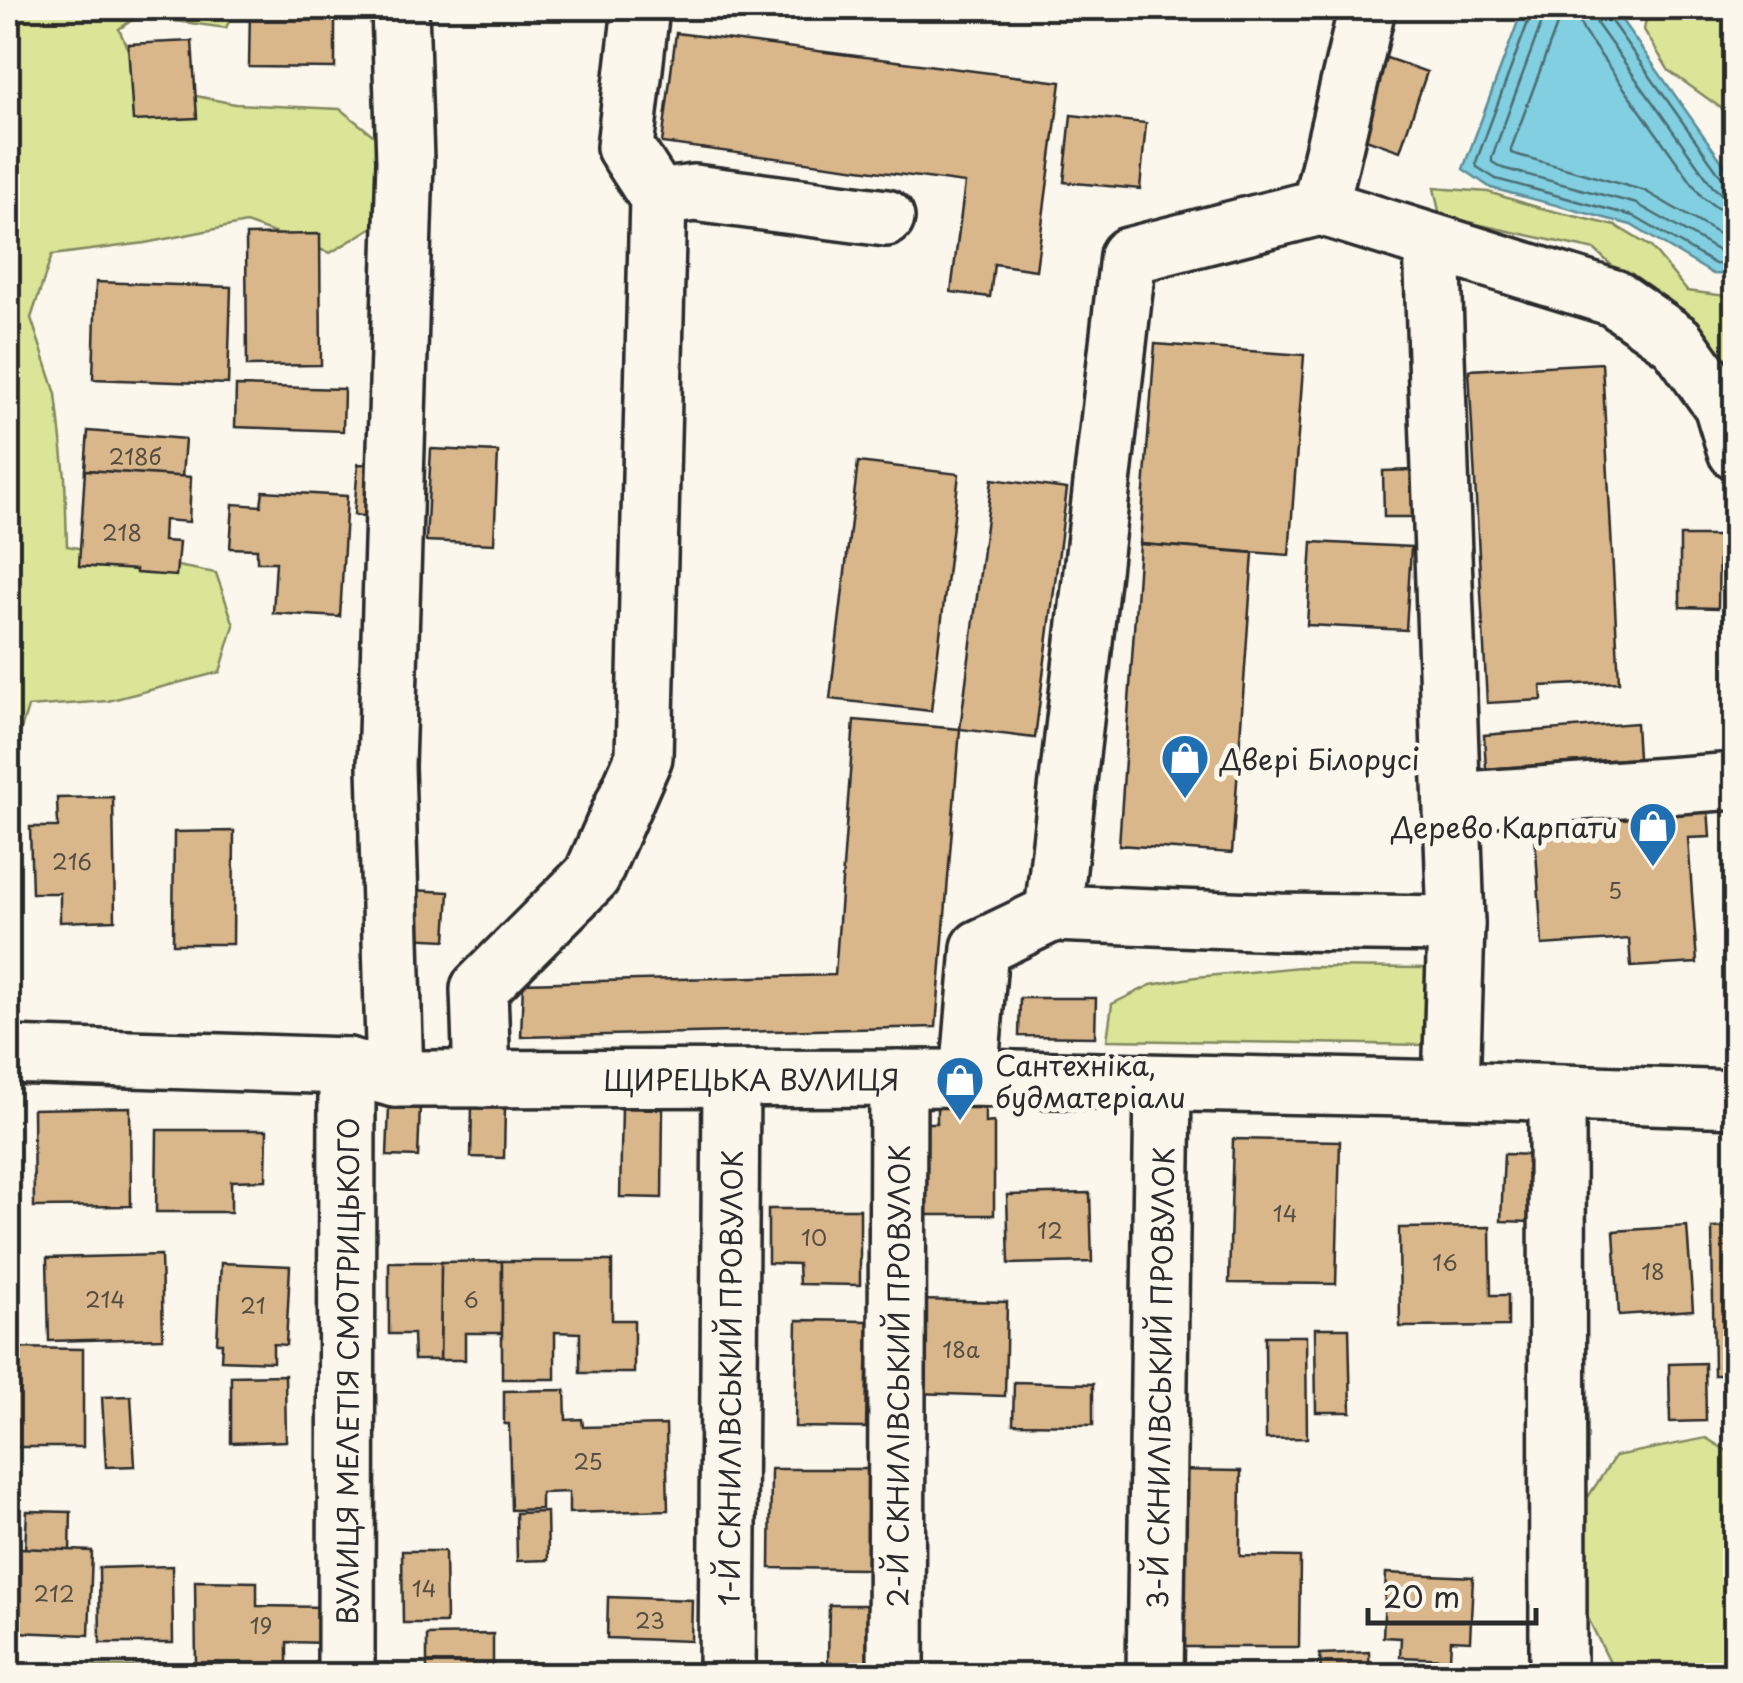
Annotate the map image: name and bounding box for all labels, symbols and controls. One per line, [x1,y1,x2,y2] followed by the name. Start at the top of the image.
[109,439,162,472] house number: 218б
[102,515,142,548] house number: 218
[1159,732,1211,800] shop icon: Двері Білорусі
[1219,737,1420,780] place label: Двері Білорусі
[1627,800,1679,868] shop icon: Дерево Карпати
[1391,805,1618,848] place label: Дерево Карпати
[52,844,92,877] house number: 216
[1608,873,1622,906] house number: 5
[995,1043,1186,1118] place label: Сантехніка, будматеріали
[934,1054,986,1122] shop icon: Сантехніка, будматеріали
[603,1057,899,1100] street label: ЩИРЕЦЬКА ВУЛИЦЯ
[325,1117,368,1625] street label: ВУЛИЦЯ МЕЛЕТІЯ СМОТРИЦЬКОГО
[875,1144,919,1608] street label: 2-Й СКНИЛІВСЬКИЙ ПРОВУЛОК
[1134,1147,1184,1609] street label: 3-Й СКНИЛІВСЬКИЙ ПРОВУЛОК
[706,1150,752,1606] street label: 1-Й СКНИЛІВСЬКИЙ ПРОВУЛОК
[1273,1196,1297,1229] house number: 14
[1037,1213,1063,1246] house number: 12
[801,1220,827,1253] house number: 10
[1432,1245,1458,1278] house number: 16
[1641,1254,1665,1287] house number: 18
[85,1282,125,1315] house number: 214
[463,1282,479,1315] house number: 6
[240,1288,266,1321] house number: 21
[942,1332,980,1365] house number: 18а
[573,1444,603,1477] house number: 25
[1368,1563,1536,1625] scale bar
[412,1571,436,1604] house number: 14
[1383,1573,1460,1618] text: 20 m
[33,1576,75,1609] house number: 212
[635,1603,665,1636] house number: 23
[250,1608,272,1641] house number: 19

